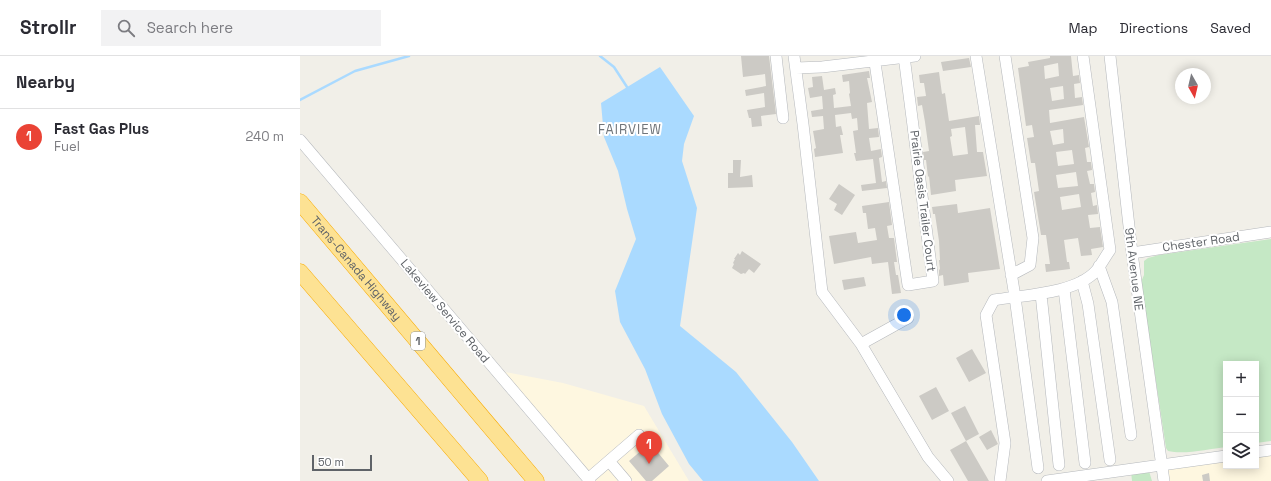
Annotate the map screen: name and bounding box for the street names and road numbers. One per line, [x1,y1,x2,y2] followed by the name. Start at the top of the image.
[906,129,940,273] street label: Prairie Oasis Trailer Court
[307,213,405,324] street label: Trans-Canada Highway
[1121,227,1147,312] street label: 9th Avenue NE
[1161,229,1241,255] street label: Chester Road
[397,256,493,366] street label: Lakeview Service Road
[411,332,425,350] road number: 1

